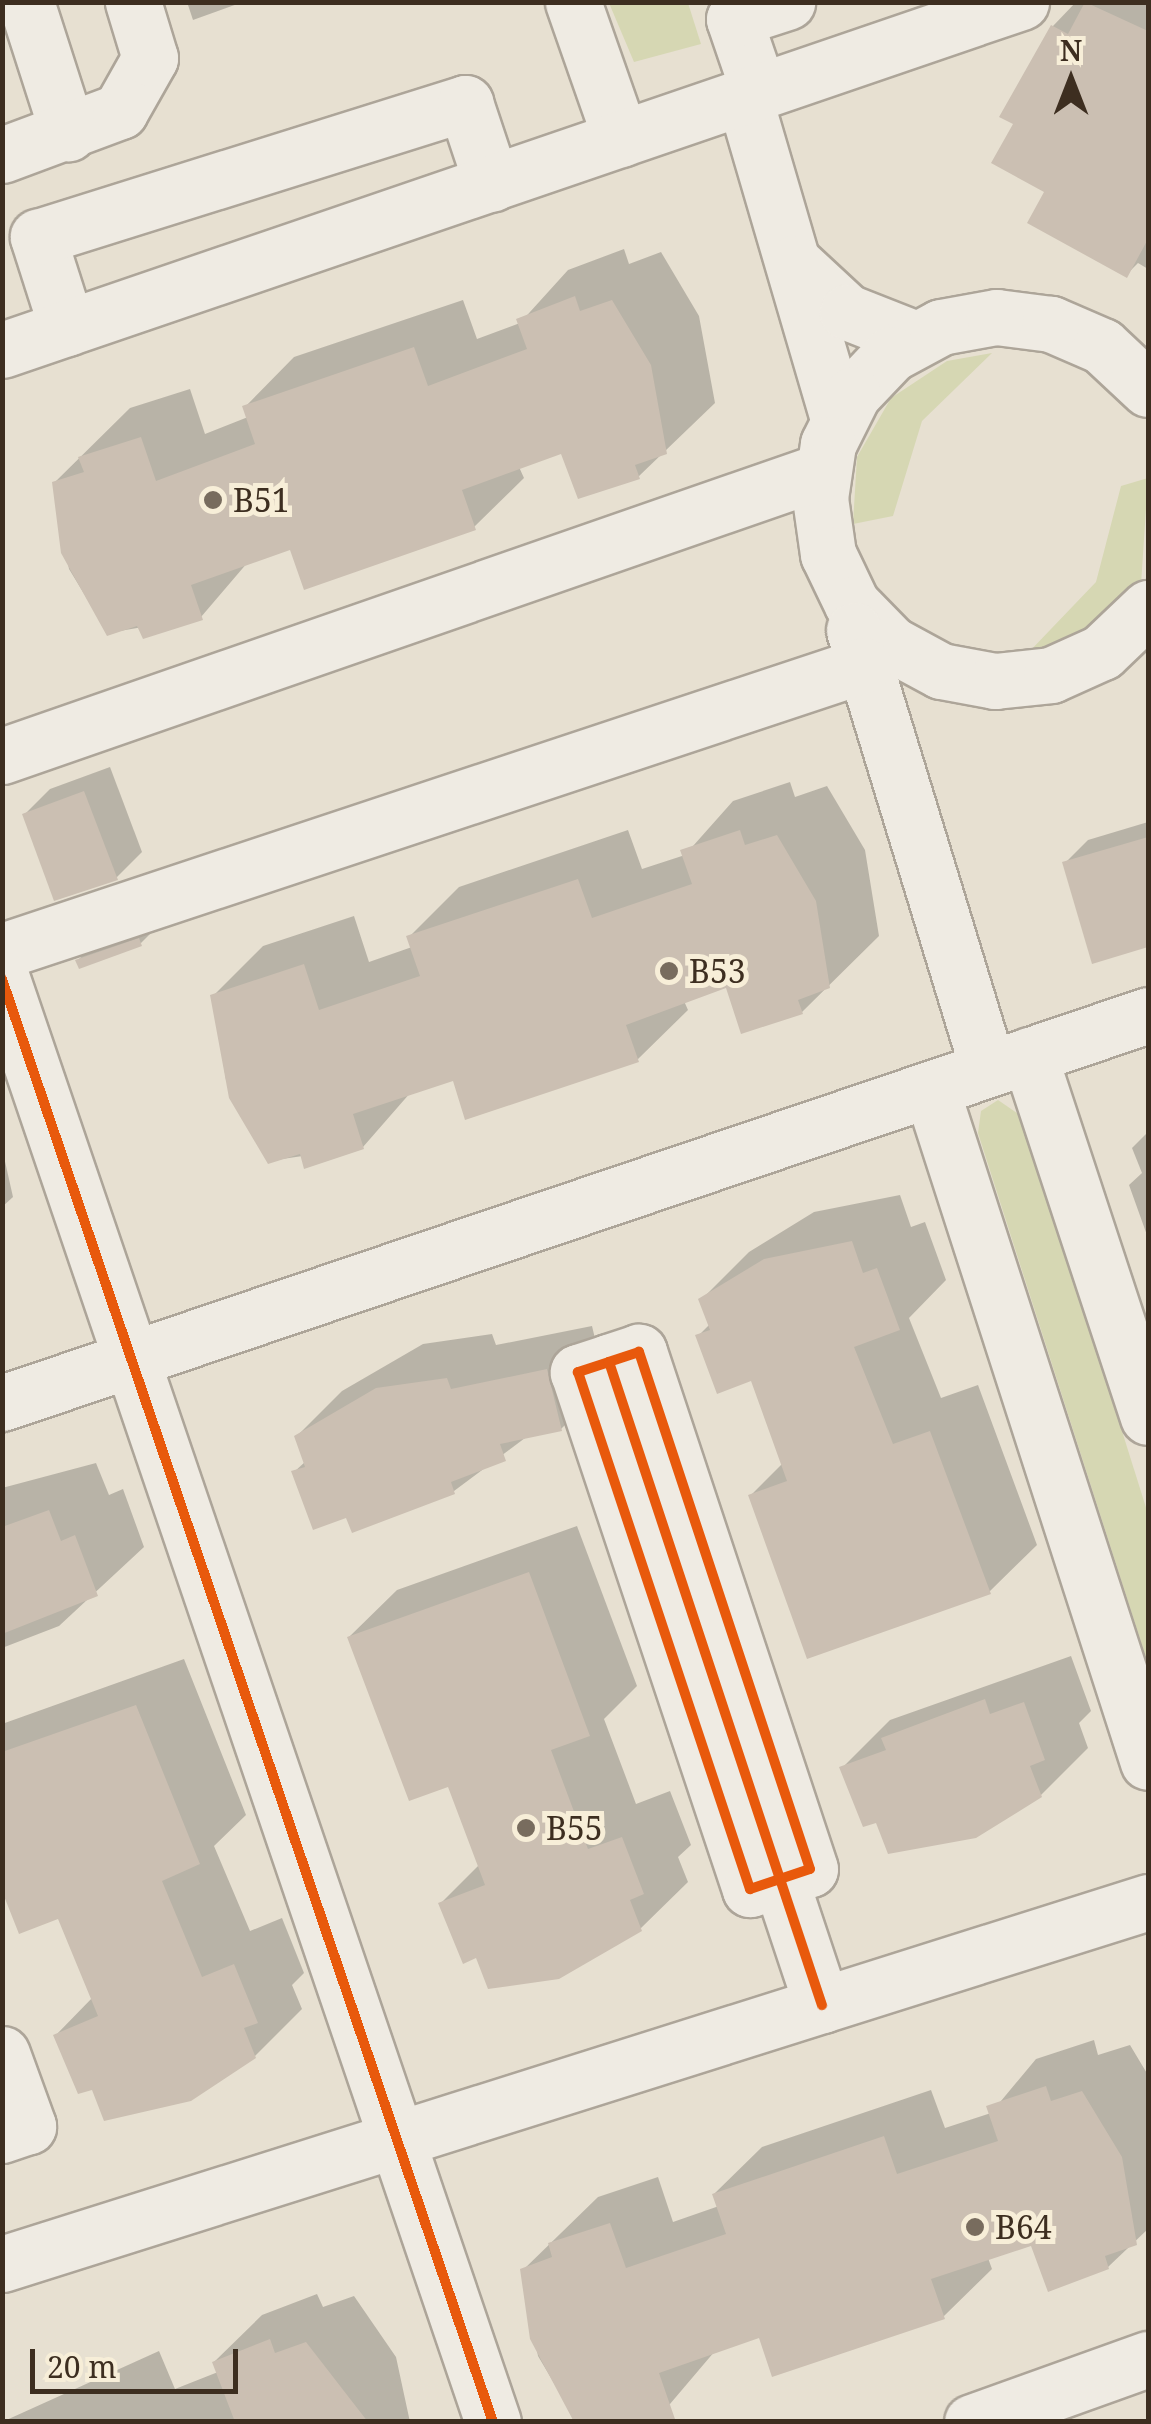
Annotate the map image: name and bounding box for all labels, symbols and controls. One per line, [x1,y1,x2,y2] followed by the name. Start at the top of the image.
[1021,30,1121,130] north arrow
[1060,31,1082,69] text: N
[233,481,290,519] place label: B51
[202,489,224,511] marker: B51
[689,952,746,990] place label: B53
[658,960,680,982] marker: B53
[546,1809,603,1847] place label: B55
[515,1817,537,1839] marker: B55
[995,2208,1052,2246] place label: B64
[964,2216,986,2238] marker: B64
[35,2329,242,2391] scale bar
[47,2346,117,2387] text: 20 m

